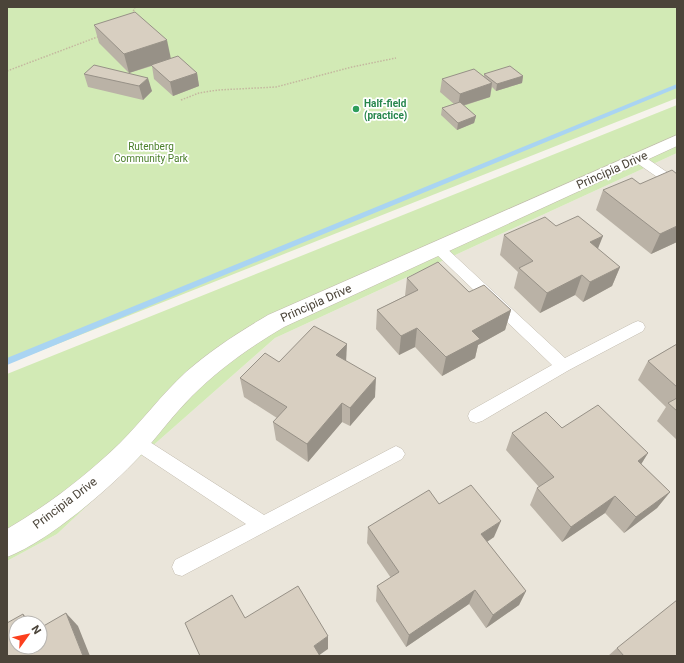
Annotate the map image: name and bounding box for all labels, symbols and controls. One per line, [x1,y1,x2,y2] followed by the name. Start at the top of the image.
[364,98,407,122] place label: Half-field (practice)
[351,104,361,114] marker: Half-field (practice)
[114,141,189,164] park label: Rutenberg Community Park
[574,148,650,192] street label: Principia Drive
[278,281,354,325] street label: Principia Drive
[30,474,100,532] street label: Principia Drive
[8,615,48,655] north arrow
[28,623,44,637] text: N

